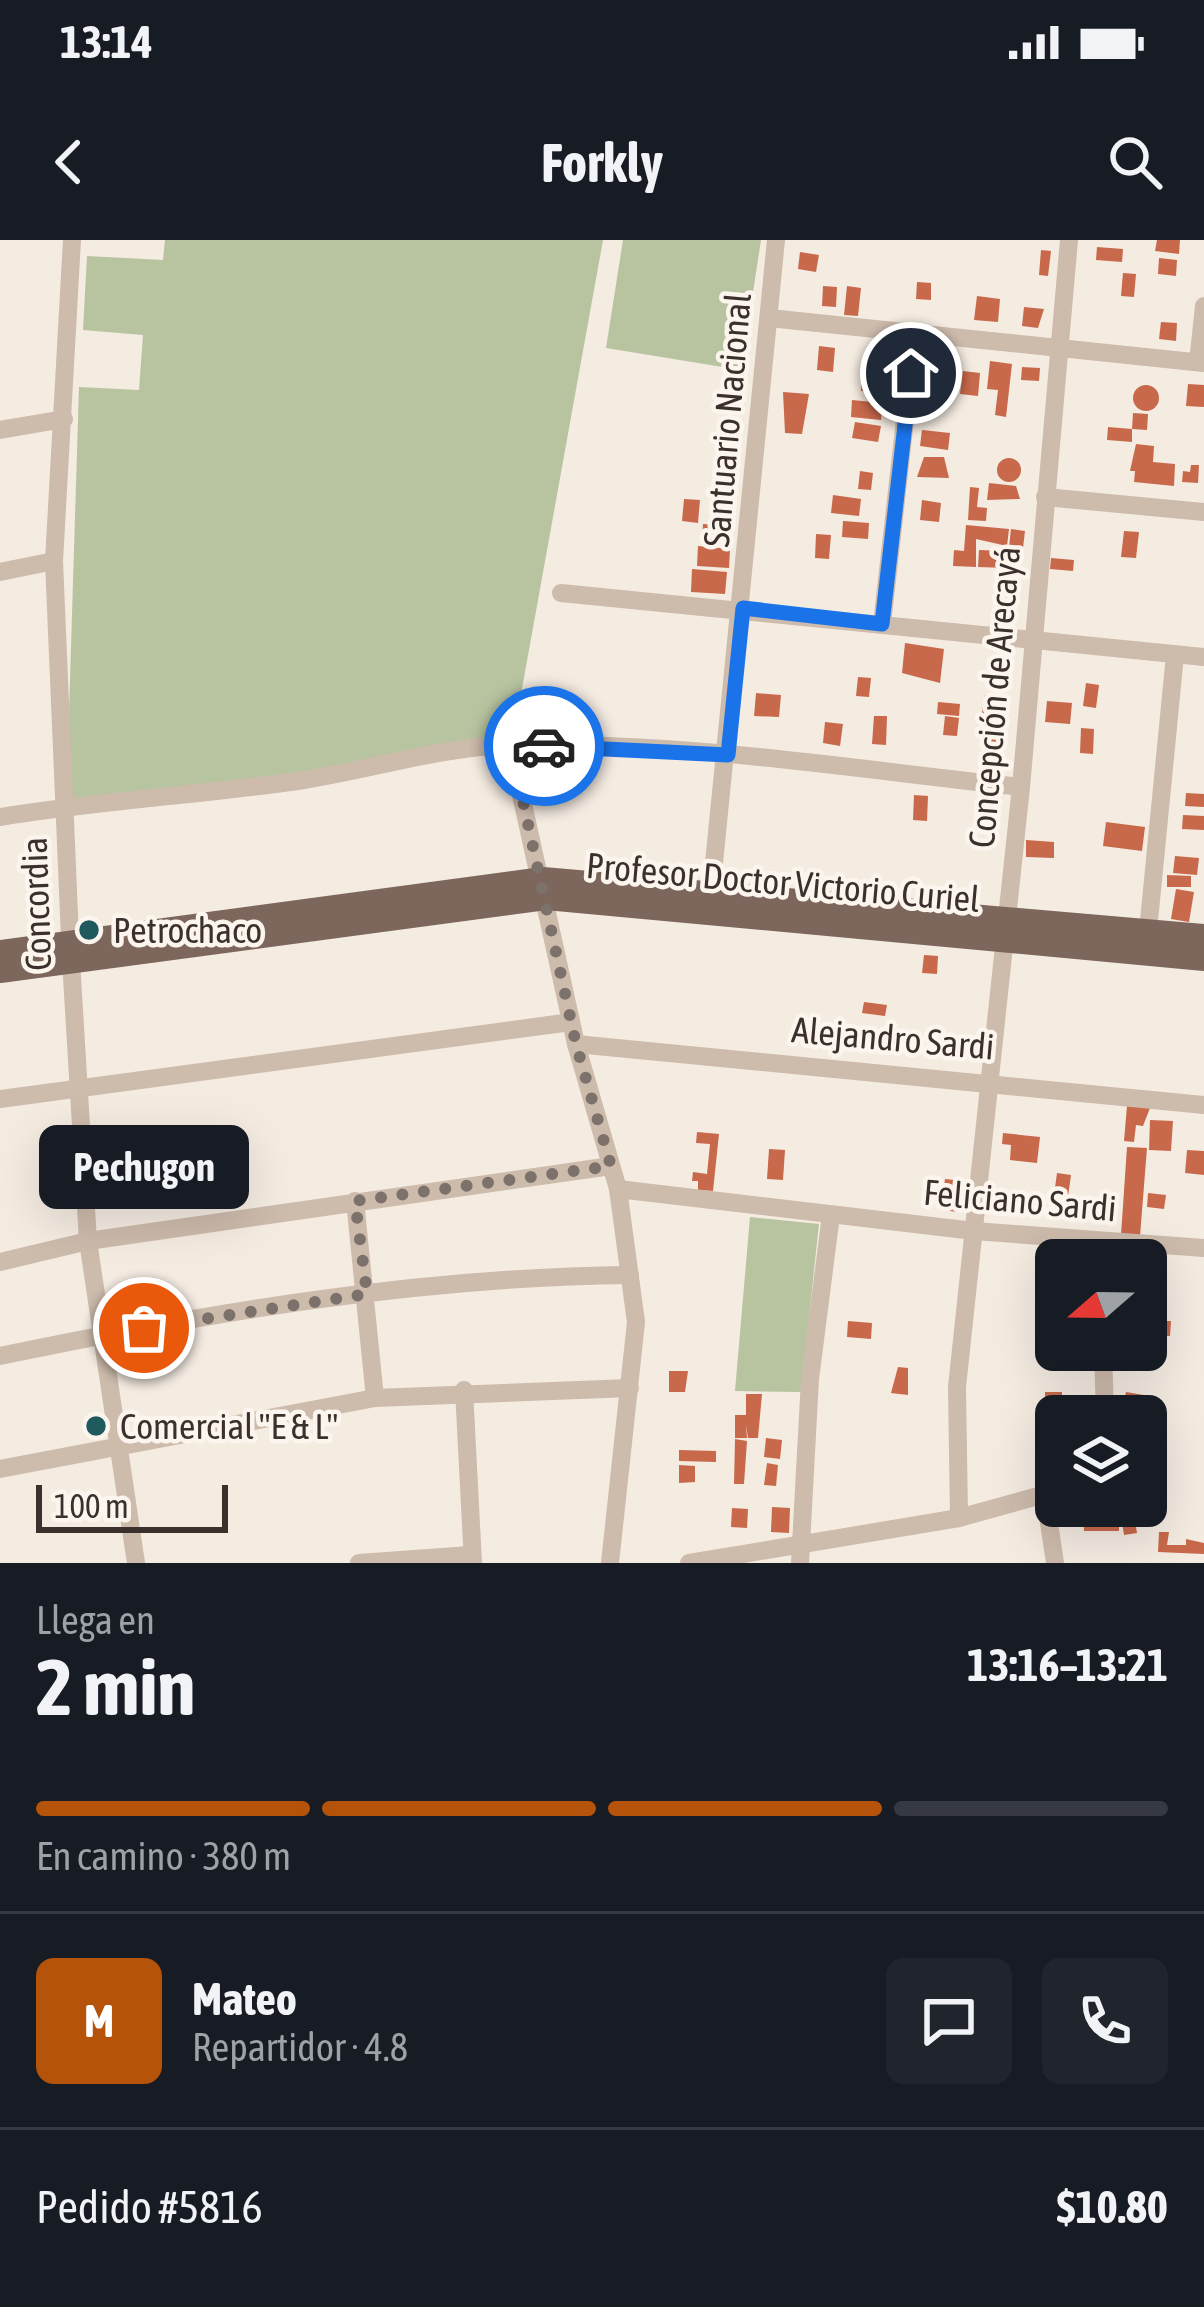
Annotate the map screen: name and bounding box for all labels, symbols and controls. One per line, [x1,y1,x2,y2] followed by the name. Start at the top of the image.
[60,16,153,68] text: 13:14
[36,129,102,195] icon: back
[1102,129,1168,195] icon: search
[541,132,663,193] text: Forkly
[695,291,759,549] street label: Santuario Nacional
[860,322,962,424] pin
[878,340,944,406] icon: home
[960,545,1028,849] street label: Concepción de Arecayá
[484,686,604,806] courier
[511,713,577,779] icon: car
[13,837,59,971] street label: Concordia
[585,844,982,920] street label: Profesor Doctor Victorio Curiel
[113,909,262,951] place label: Petrochaco
[76,917,102,943] marker: Petrochaco
[790,1008,996,1068] street label: Alejandro Sardi
[39,1124,249,1208] callout: Pechugon
[73,1145,215,1189] text: Pechugon
[922,1171,1118,1229] street label: Feliciano Sardi
[1035,1239,1167,1371] north arrow
[1035,1239,1167,1527] map controls
[93,1277,195,1379] pin
[111,1295,177,1361] icon: bag
[1035,1395,1167,1527] button: layers
[120,1405,338,1447] place label: Comercial "E & L"
[83,1413,109,1439] marker: Comercial "E & L"
[36,1479,228,1532] scale bar
[54,1487,129,1525] text: 100 m
[36,1598,155,1642] text: Llega en
[967,1639,1168,1691] text: 13:16–13:21
[36,1642,195,1732] text: 2 min
[36,1834,291,1878] text: En camino · 380 m
[886,1958,1012,2084] button: chat
[1042,1958,1168,2084] button: phone
[192,1973,297,2025] text: Mateo
[84,1995,114,2047] text: M
[192,2025,408,2069] text: Repartidor · 4.8
[36,2181,263,2233] text: Pedido #5816
[1056,2181,1168,2233] text: $10.80

